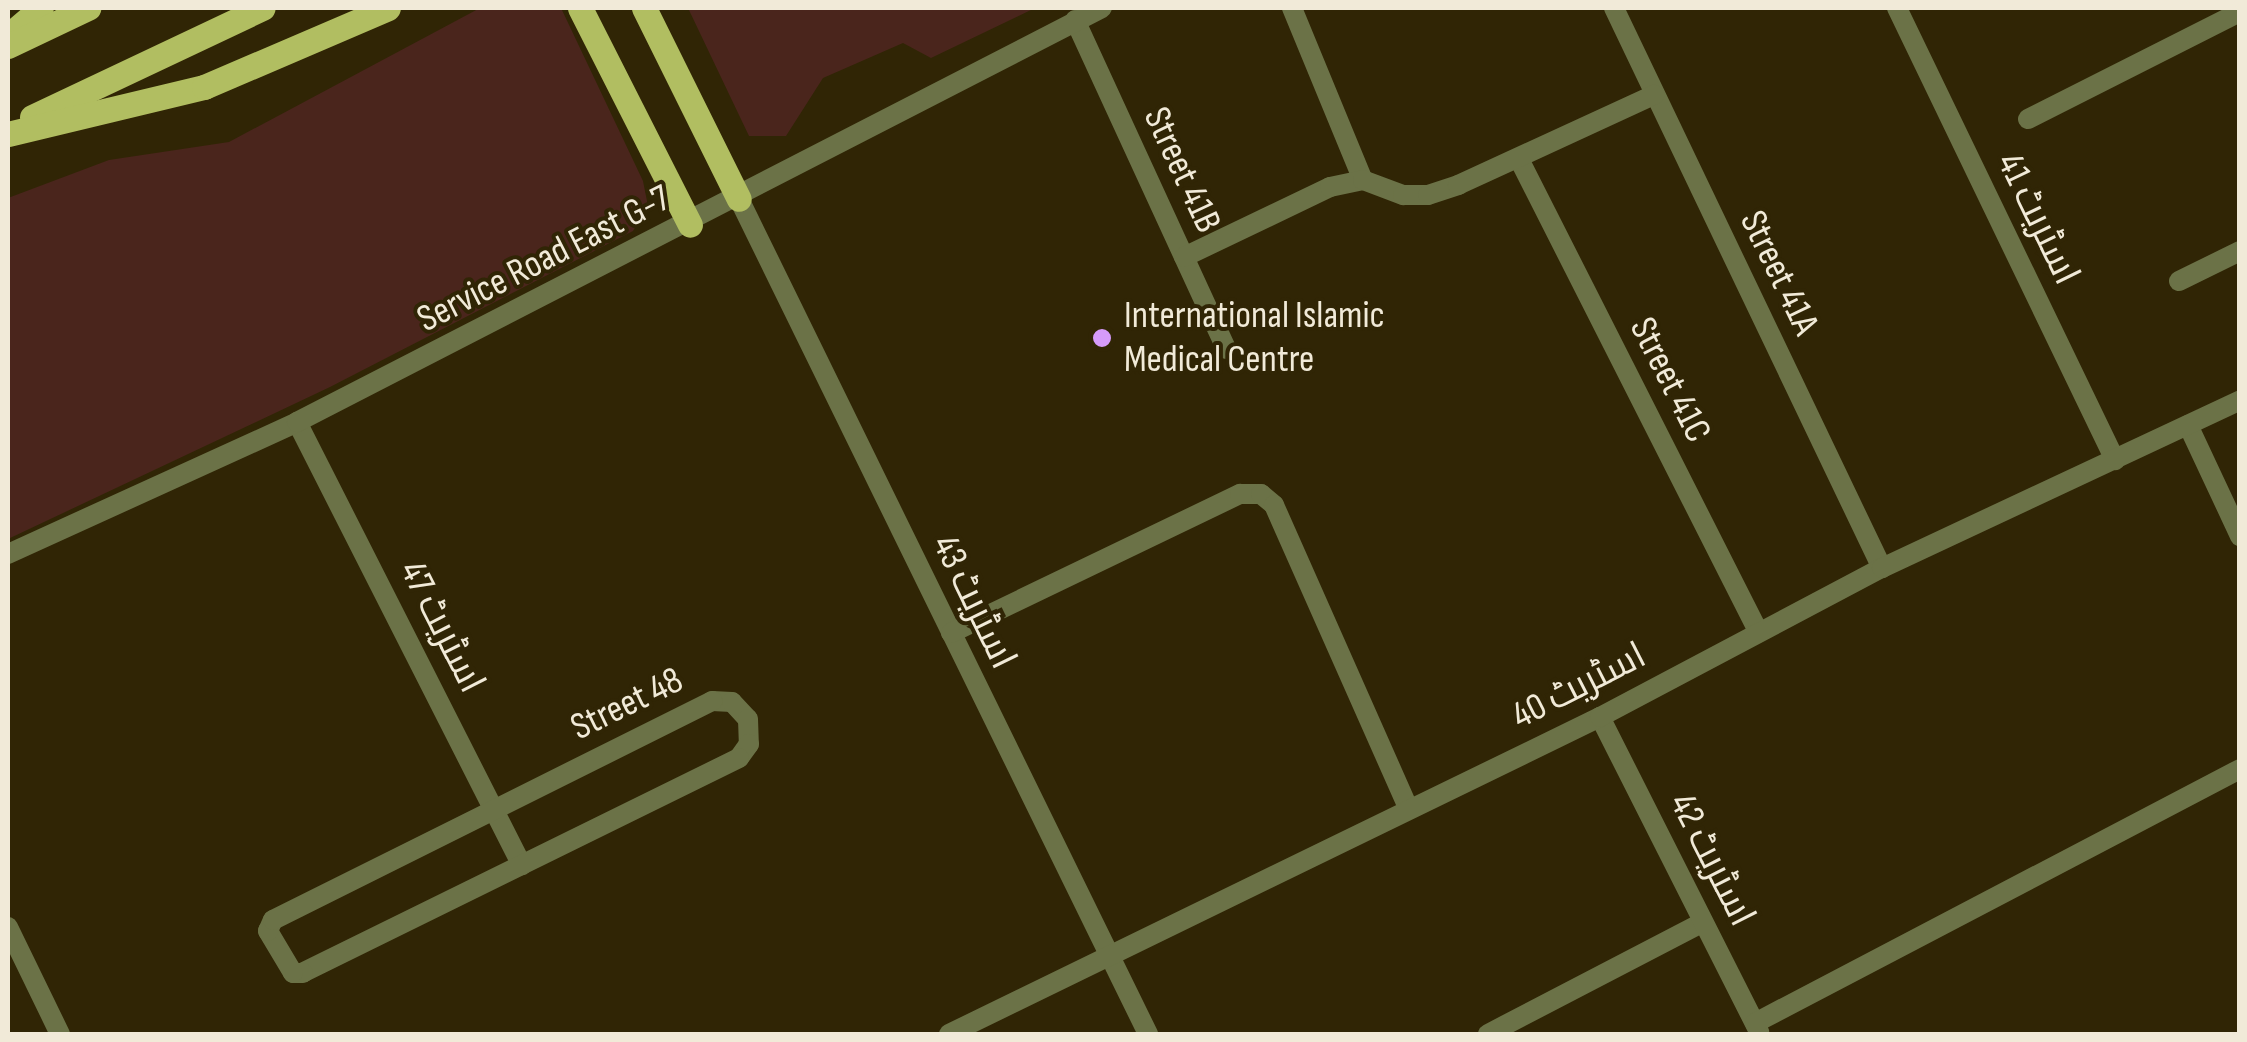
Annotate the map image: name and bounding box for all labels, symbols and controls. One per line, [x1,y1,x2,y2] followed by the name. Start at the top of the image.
[1133,100,1231,240] street label: Street 41B
[1987,146,2089,292] street label: اسٹریٹ 41
[410,176,678,342] street label: Service Road East G-7
[1730,204,1828,342] street label: Street 41A
[1124,293,1385,382] place label: International Islamic Medical Centre
[1619,310,1721,450] street label: Street 41C
[1089,325,1115,351] marker: International Islamic Medical Centre
[922,528,1026,676] street label: اسٹریٹ 43
[389,553,495,701] street label: اسٹریٹ 47
[1504,633,1654,739] street label: اسٹریٹ 40
[564,657,690,751] street label: Street 48
[1659,786,1765,934] street label: اسٹریٹ 42

